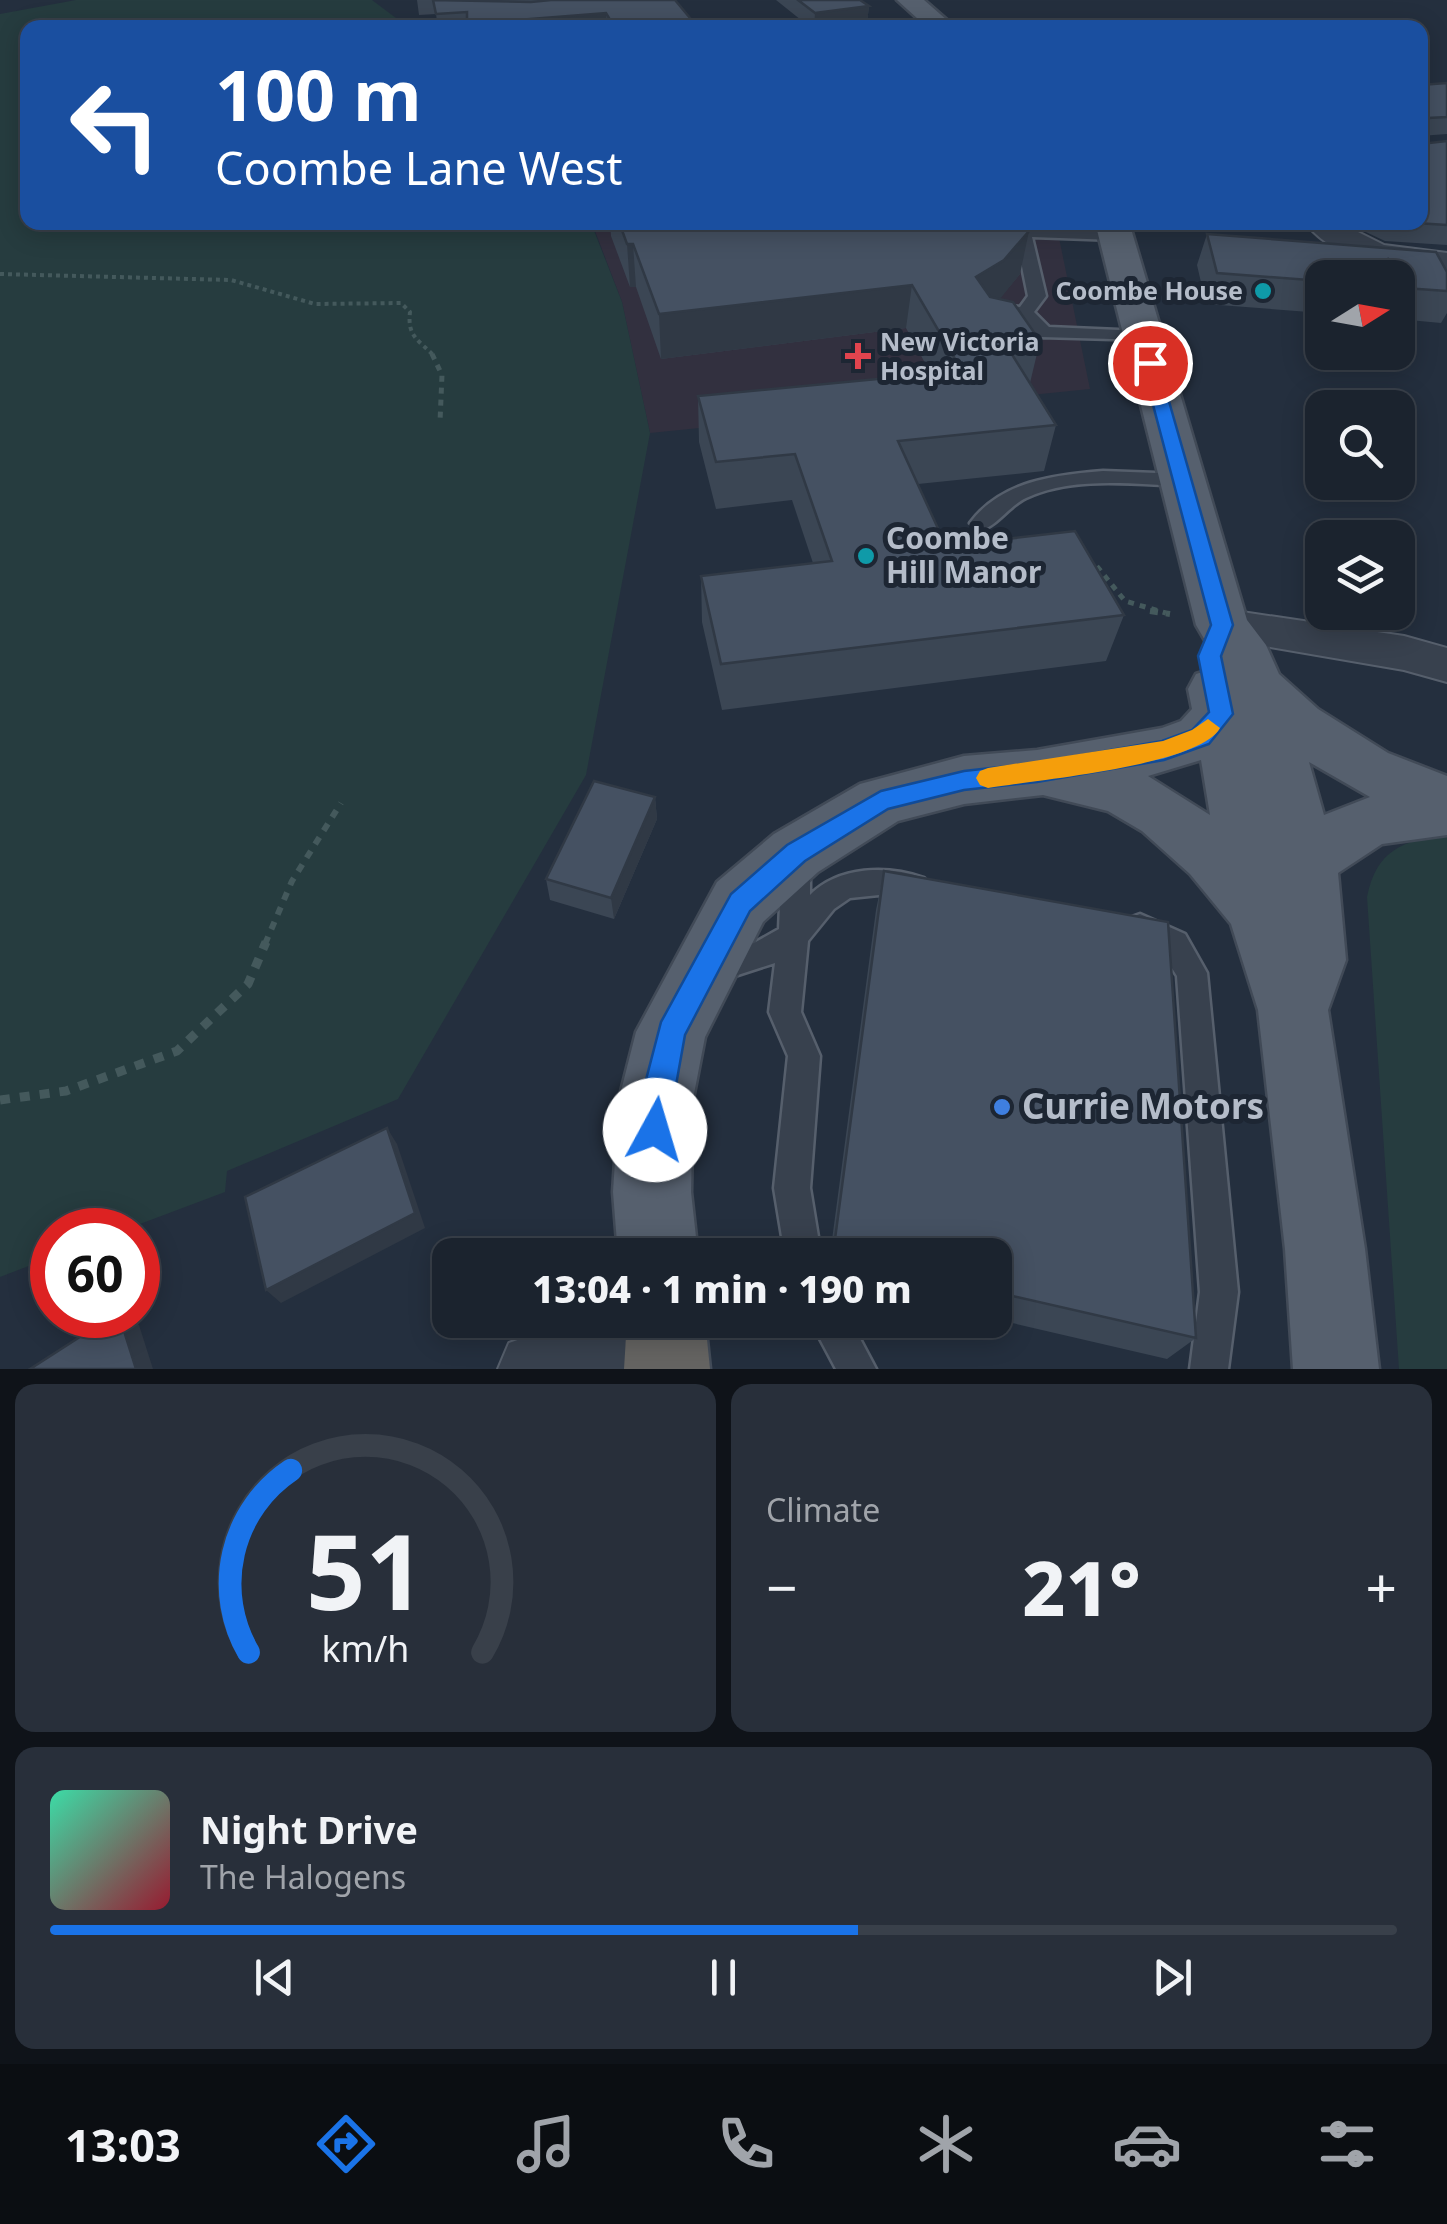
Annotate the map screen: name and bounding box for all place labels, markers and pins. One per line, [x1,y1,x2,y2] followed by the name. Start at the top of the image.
[1056,273,1243,307] place label: Coombe House
[1252,280,1274,302] marker: Coombe House
[1108,321,1193,406] pin
[880,324,1039,387] place label: New Victoria Hospital
[845,343,871,369] marker: New Victoria Hospital
[886,517,1042,592] place label: Coombe Hill Manor
[855,545,877,567] marker: Coombe Hill Manor
[1022,1082,1264,1129] place label: Currie Motors
[991,1096,1013,1118] marker: Currie Motors

